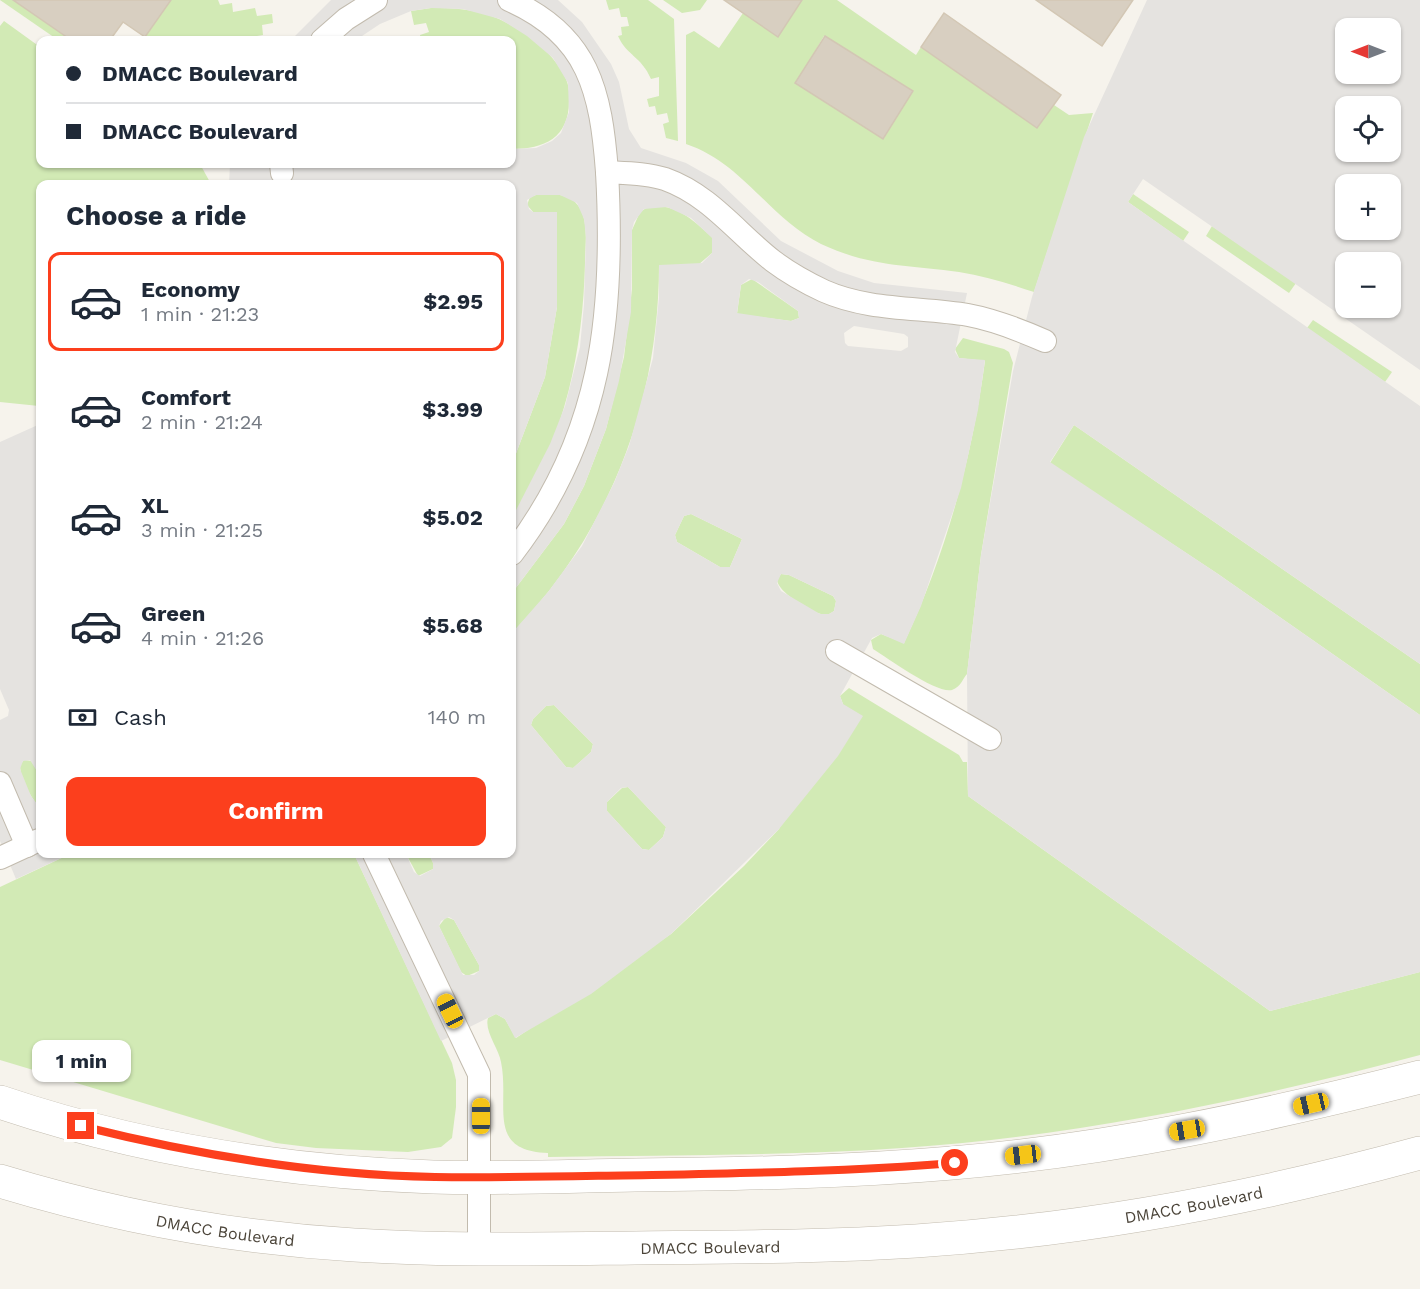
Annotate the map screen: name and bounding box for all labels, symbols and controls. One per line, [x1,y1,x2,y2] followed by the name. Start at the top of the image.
[1335,18,1401,84] north arrow
[1335,18,1401,318] map controls
[102,61,298,86] text: DMACC Boulevard
[1335,96,1401,162] button: locate
[102,119,298,144] text: DMACC Boulevard
[1335,174,1401,240] button: +
[66,200,246,232] text: Choose a ride
[1335,252,1401,318] button: −
[69,275,123,329] icon: car
[141,277,240,302] text: Economy
[423,289,483,314] text: $2.95
[141,302,259,326] text: 1 min · 21:23
[69,383,123,437] icon: car
[141,385,231,410] text: Comfort
[422,397,483,422] text: $3.99
[141,410,263,434] text: 2 min · 21:24
[69,491,123,545] icon: car
[141,493,169,518] text: XL
[423,505,483,530] text: $5.02
[141,518,263,542] text: 3 min · 21:25
[69,599,123,653] icon: car
[141,601,205,626] text: Green
[422,613,483,638] text: $5.68
[141,626,264,650] text: 4 min · 21:26
[66,701,99,734] icon: cash
[114,705,167,730] text: Cash
[428,705,486,729] text: 140 m
[66,777,486,846] button: Confirm
[434,991,466,1031] car
[32,1039,130,1081] callout: 1 min
[56,1049,107,1073] text: 1 min
[1291,1091,1331,1117] car
[472,1098,490,1134] car
[67,1112,94,1139] route end
[1168,1118,1206,1142] car
[1004,1144,1042,1166] car
[941,1149,968,1176] route start
[1123,1183,1265,1227] street label: DMACC Boulevard
[154,1211,296,1250] street label: DMACC Boulevard
[640,1237,781,1258] street label: DMACC Boulevard

